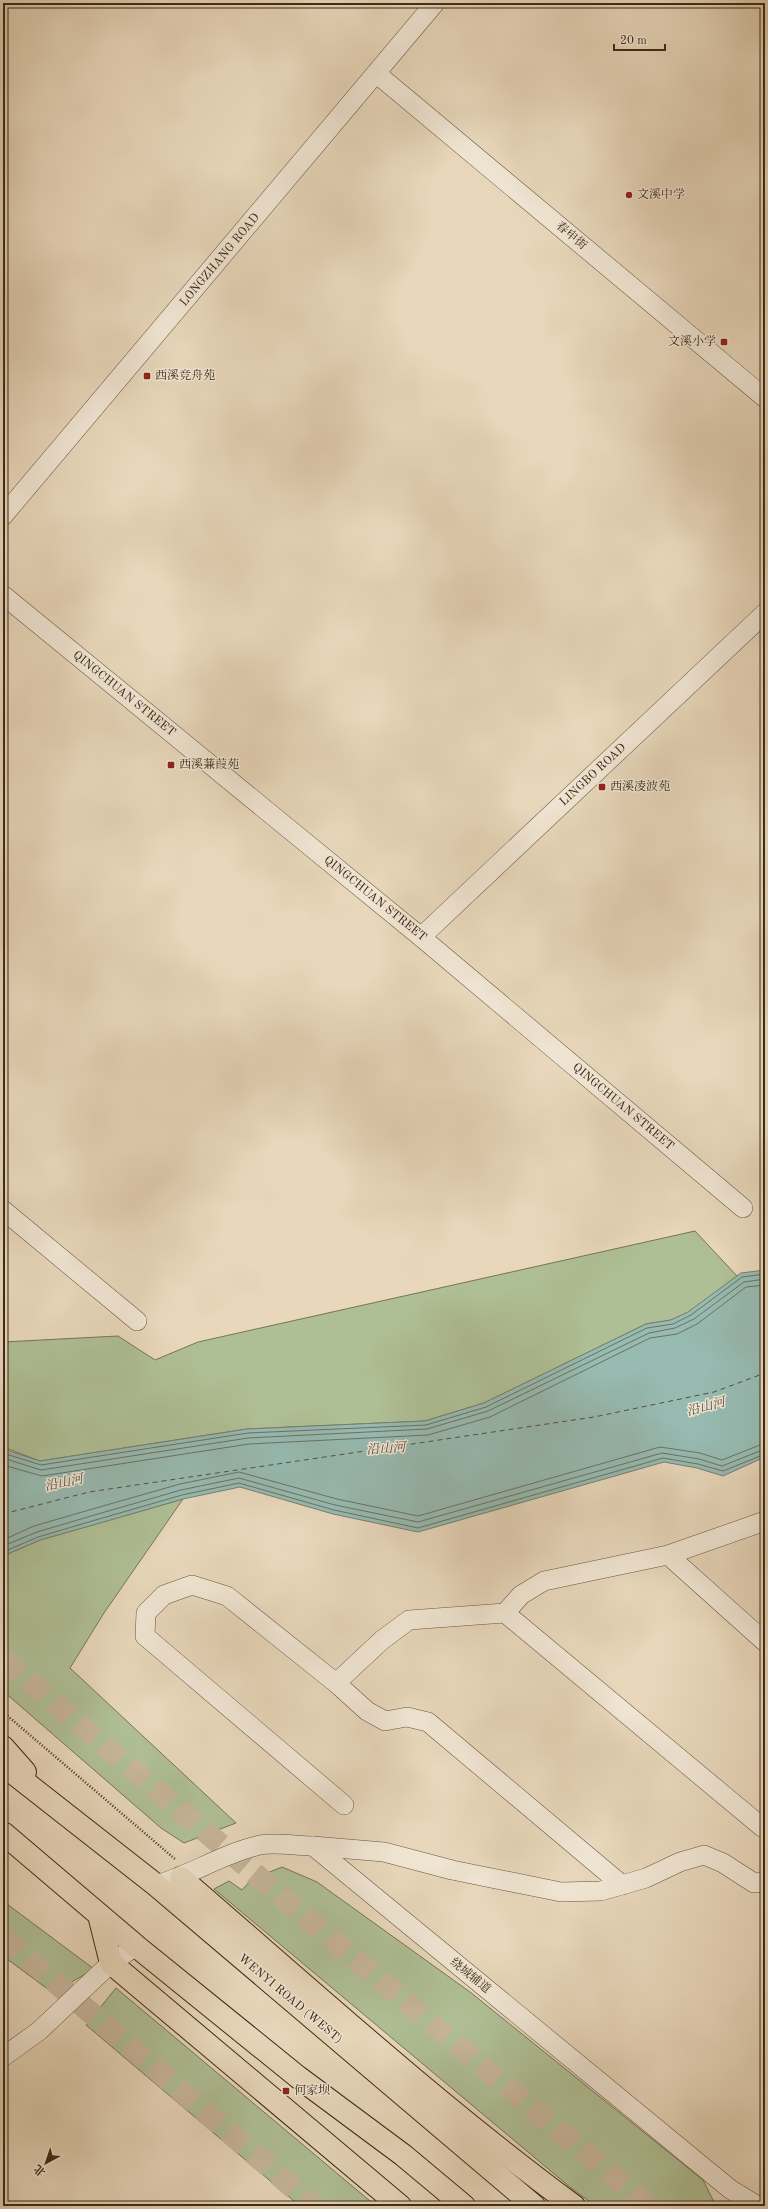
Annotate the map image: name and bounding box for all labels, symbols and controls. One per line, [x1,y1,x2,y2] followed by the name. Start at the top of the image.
[614,26,665,52] scale bar
[620,35,647,47] text: 20 m
[637,187,685,201] place label: 文溪中学
[624,190,634,200] marker: 文溪中学
[178,211,262,309] street label: LONGZHANG ROAD
[553,218,591,253] street label: 春申街
[668,334,716,348] place label: 文溪小学
[719,337,729,347] marker: 文溪小学
[155,368,215,382] place label: 西溪竞舟苑
[142,371,152,381] marker: 西溪竞舟苑
[70,649,178,739] street label: QINGCHUAN STREET
[558,741,628,809] street label: LINGBO ROAD
[179,757,239,771] place label: 西溪蒹葭苑
[166,760,176,770] marker: 西溪蒹葭苑
[610,779,670,793] place label: 西溪凌波苑
[597,782,607,792] marker: 西溪凌波苑
[321,854,429,944] street label: QINGCHUAN STREET
[570,1061,676,1153] street label: QINGCHUAN STREET
[685,1394,728,1418] water label: 沿山河
[366,1440,408,1457] water label: 沿山河
[43,1471,86,1493] water label: 沿山河
[236,1951,345,2046] street label: WENYI ROAD (WEST)
[448,1955,494,1996] street label: 绕城辅道
[294,2083,330,2097] place label: 何家坝
[281,2086,291,2096] marker: 何家坝
[26,2143,66,2183] north arrow
[32,2162,48,2178] text: 北

